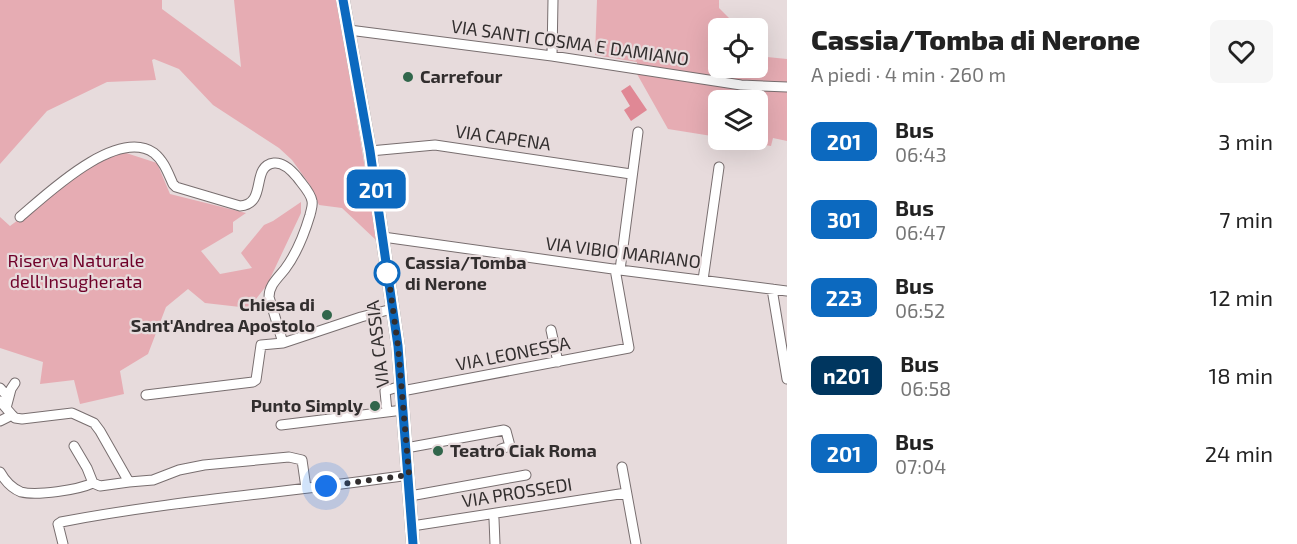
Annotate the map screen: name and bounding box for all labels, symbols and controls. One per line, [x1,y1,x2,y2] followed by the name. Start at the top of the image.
[450,14,690,70] street label: VIA SANTI COSMA E DAMIANO
[708,18,768,150] map controls
[708,18,768,78] button: locate
[1210,20,1273,83] button: heart
[811,22,1140,56] text: Cassia/Tomba di Nerone
[811,62,1006,86] text: A piedi · 4 min · 260 m
[420,65,503,87] place label: Carrefour
[401,70,415,84] marker: Carrefour
[708,90,768,150] button: layers
[895,116,934,142] text: Bus
[454,119,553,155] street label: VIA CAPENA
[1218,128,1273,154] text: 3 min
[827,129,861,154] text: 201
[895,142,947,166] text: 06:43
[342,170,410,208] line badge: 201
[359,177,393,202] text: 201
[895,194,934,220] text: Bus
[1219,206,1273,232] text: 7 min
[827,207,861,232] text: 301
[895,220,946,244] text: 06:47
[544,232,702,272] street label: VIA VIBIO MARIANO
[8,249,144,292] park label: Riserva Naturale dell'Insugherata
[405,251,527,294] place label: Cassia/Tomba di Nerone
[374,260,400,286] marker: Cassia/Tomba di Nerone
[895,272,934,298] text: Bus
[1209,284,1273,310] text: 12 min
[826,285,862,310] text: 223
[131,293,315,336] place label: Chiesa di Sant'Andrea Apostolo
[361,298,393,389] street label: VIA CASSIA
[895,298,945,322] text: 06:52
[320,308,334,322] marker: Chiesa di Sant'Andrea Apostolo
[454,331,573,375] street label: VIA LEONESSA
[900,350,939,376] text: Bus
[1208,362,1273,388] text: 18 min
[823,363,870,388] text: n201
[900,376,951,400] text: 06:58
[251,394,364,416] place label: Punto Simply
[368,399,382,413] marker: Punto Simply
[895,428,934,454] text: Bus
[450,439,597,461] place label: Teatro Ciak Roma
[1205,440,1273,466] text: 24 min
[827,441,861,466] text: 201
[431,444,445,458] marker: Teatro Ciak Roma
[895,454,946,478] text: 07:04
[311,471,341,501] your location
[460,472,573,512] street label: VIA PROSSEDI

